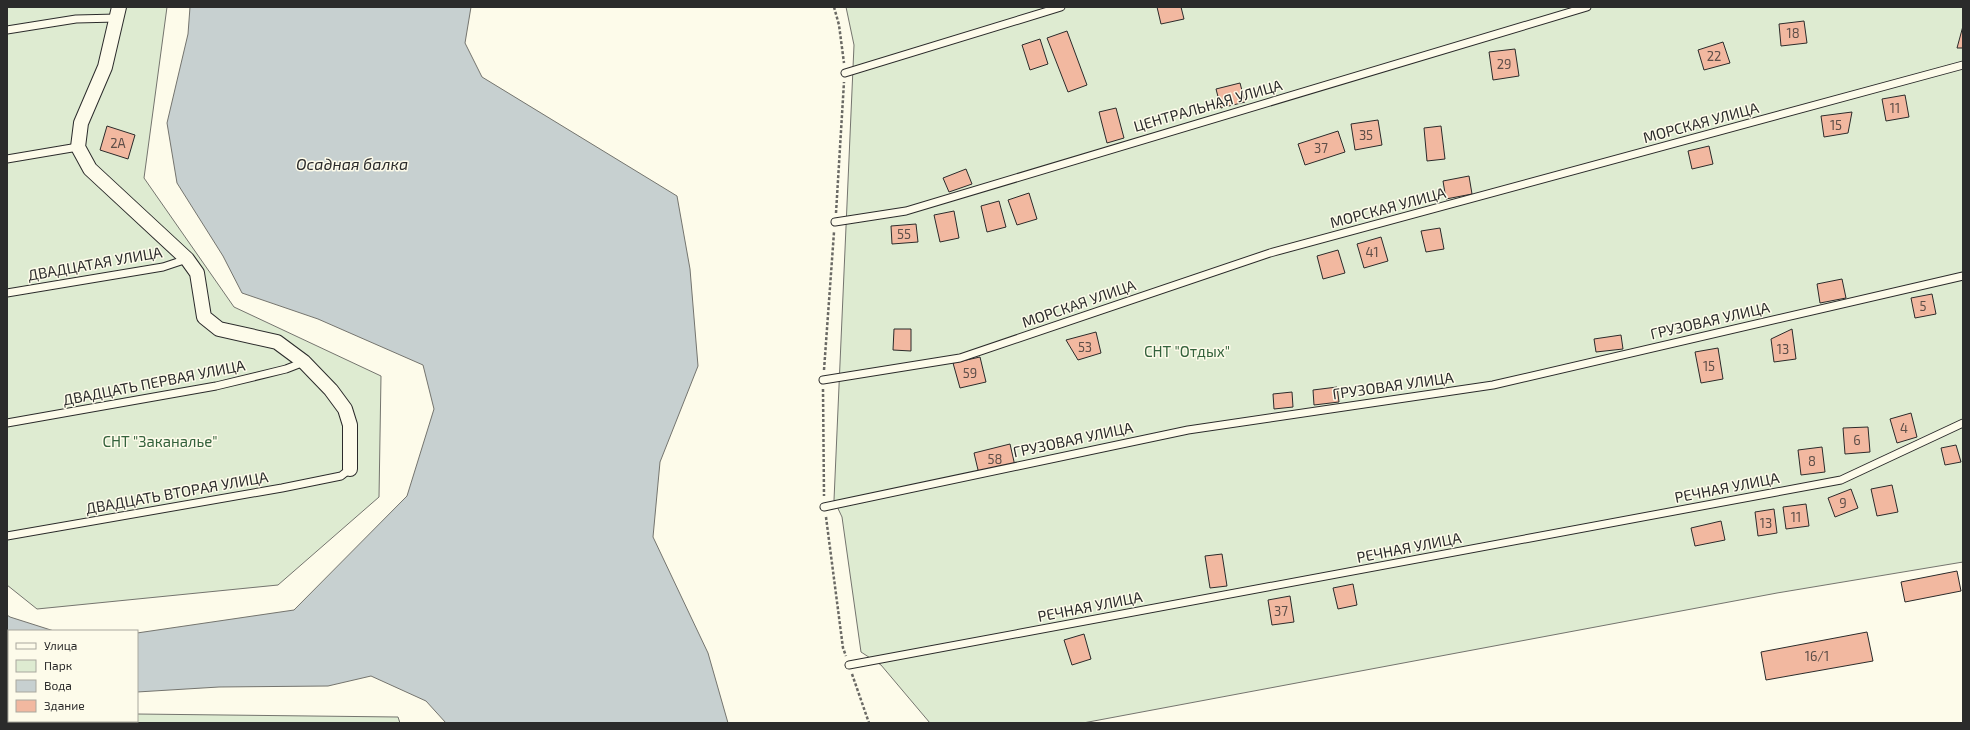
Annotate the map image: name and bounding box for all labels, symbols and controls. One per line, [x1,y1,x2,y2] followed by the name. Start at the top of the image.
[1786,25,1800,41] house number: 18
[1707,48,1721,64] house number: 22
[1497,56,1511,72] house number: 29
[1131,75,1285,135] street label: ЦЕНТРАЛЬНАЯ УЛИЦА
[1641,98,1761,146] street label: МОРСКАЯ УЛИЦА
[1890,100,1900,116] house number: 11
[1830,117,1842,133] house number: 15
[1359,127,1373,143] house number: 35
[110,135,126,151] house number: 2А
[1314,140,1328,156] house number: 37
[296,154,408,173] water label: Осадная балка
[1328,183,1448,231] street label: МОРСКАЯ УЛИЦА
[897,226,911,242] house number: 55
[26,242,164,284] street label: ДВАДЦАТАЯ УЛИЦА
[1365,244,1379,260] house number: 41
[1019,275,1139,331] street label: МОРСКАЯ УЛИЦА
[1648,297,1772,343] street label: ГРУЗОВАЯ УЛИЦА
[1920,298,1927,314] house number: 5
[1078,339,1092,355] house number: 53
[1777,341,1789,357] house number: 13
[1144,342,1230,360] park label: СНТ "Отдых"
[61,355,247,409] street label: ДВАДЦАТЬ ПЕРВАЯ УЛИЦА
[1703,358,1715,374] house number: 15
[963,365,977,381] house number: 59
[1331,368,1455,402] street label: ГРУЗОВАЯ УЛИЦА
[1011,417,1135,461] street label: ГРУЗОВАЯ УЛИЦА
[1900,420,1908,436] house number: 4
[103,432,218,450] park label: СНТ "Заканалье"
[1853,432,1861,448] house number: 6
[988,451,1002,467] house number: 58
[1808,453,1816,469] house number: 8
[84,467,270,517] street label: ДВАДЦАТЬ ВТОРАЯ УЛИЦА
[1673,468,1781,506] street label: РЕЧНАЯ УЛИЦА
[1839,495,1847,511] house number: 9
[1791,509,1801,525] house number: 11
[1760,515,1772,531] house number: 13
[1355,528,1463,566] street label: РЕЧНАЯ УЛИЦА
[1036,587,1144,625] street label: РЕЧНАЯ УЛИЦА
[1274,603,1288,619] house number: 37
[8,630,138,722] legend
[44,638,77,652] text: Улица
[1805,648,1829,664] house number: 16/1
[44,658,73,672] text: Парк
[44,678,72,692] text: Вода
[44,698,85,712] text: Здание

